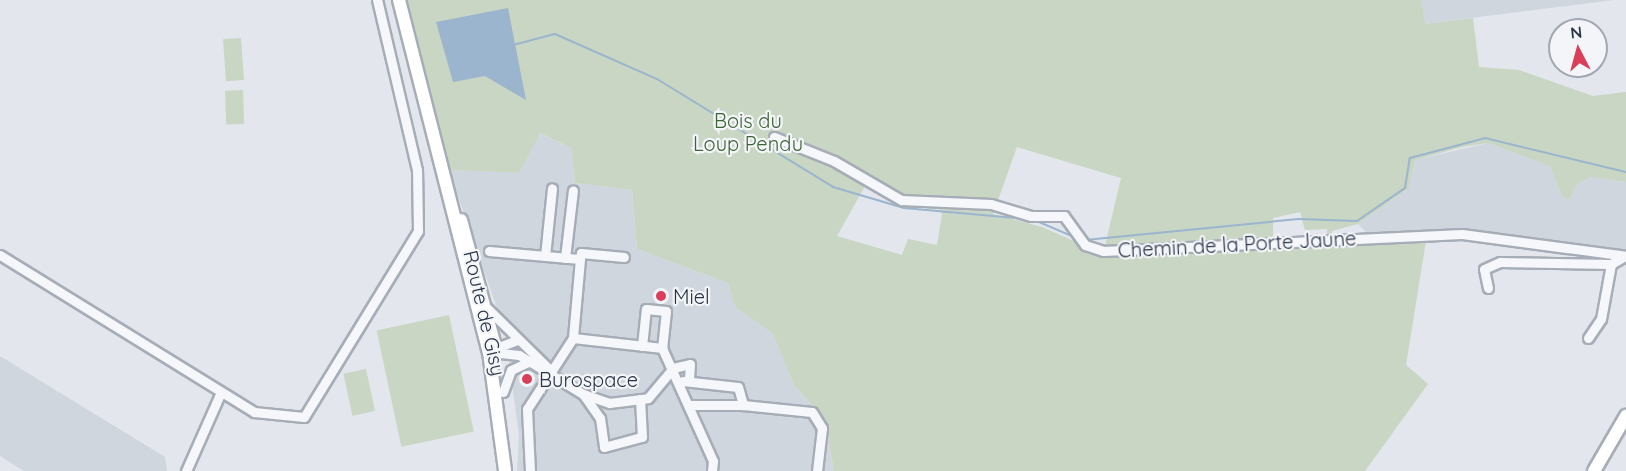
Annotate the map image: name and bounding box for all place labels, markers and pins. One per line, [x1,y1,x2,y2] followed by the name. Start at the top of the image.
[673,284,710,308] place label: Miel
[654,289,668,303] marker: Miel
[539,367,638,391] place label: Burospace
[520,372,534,386] marker: Burospace

